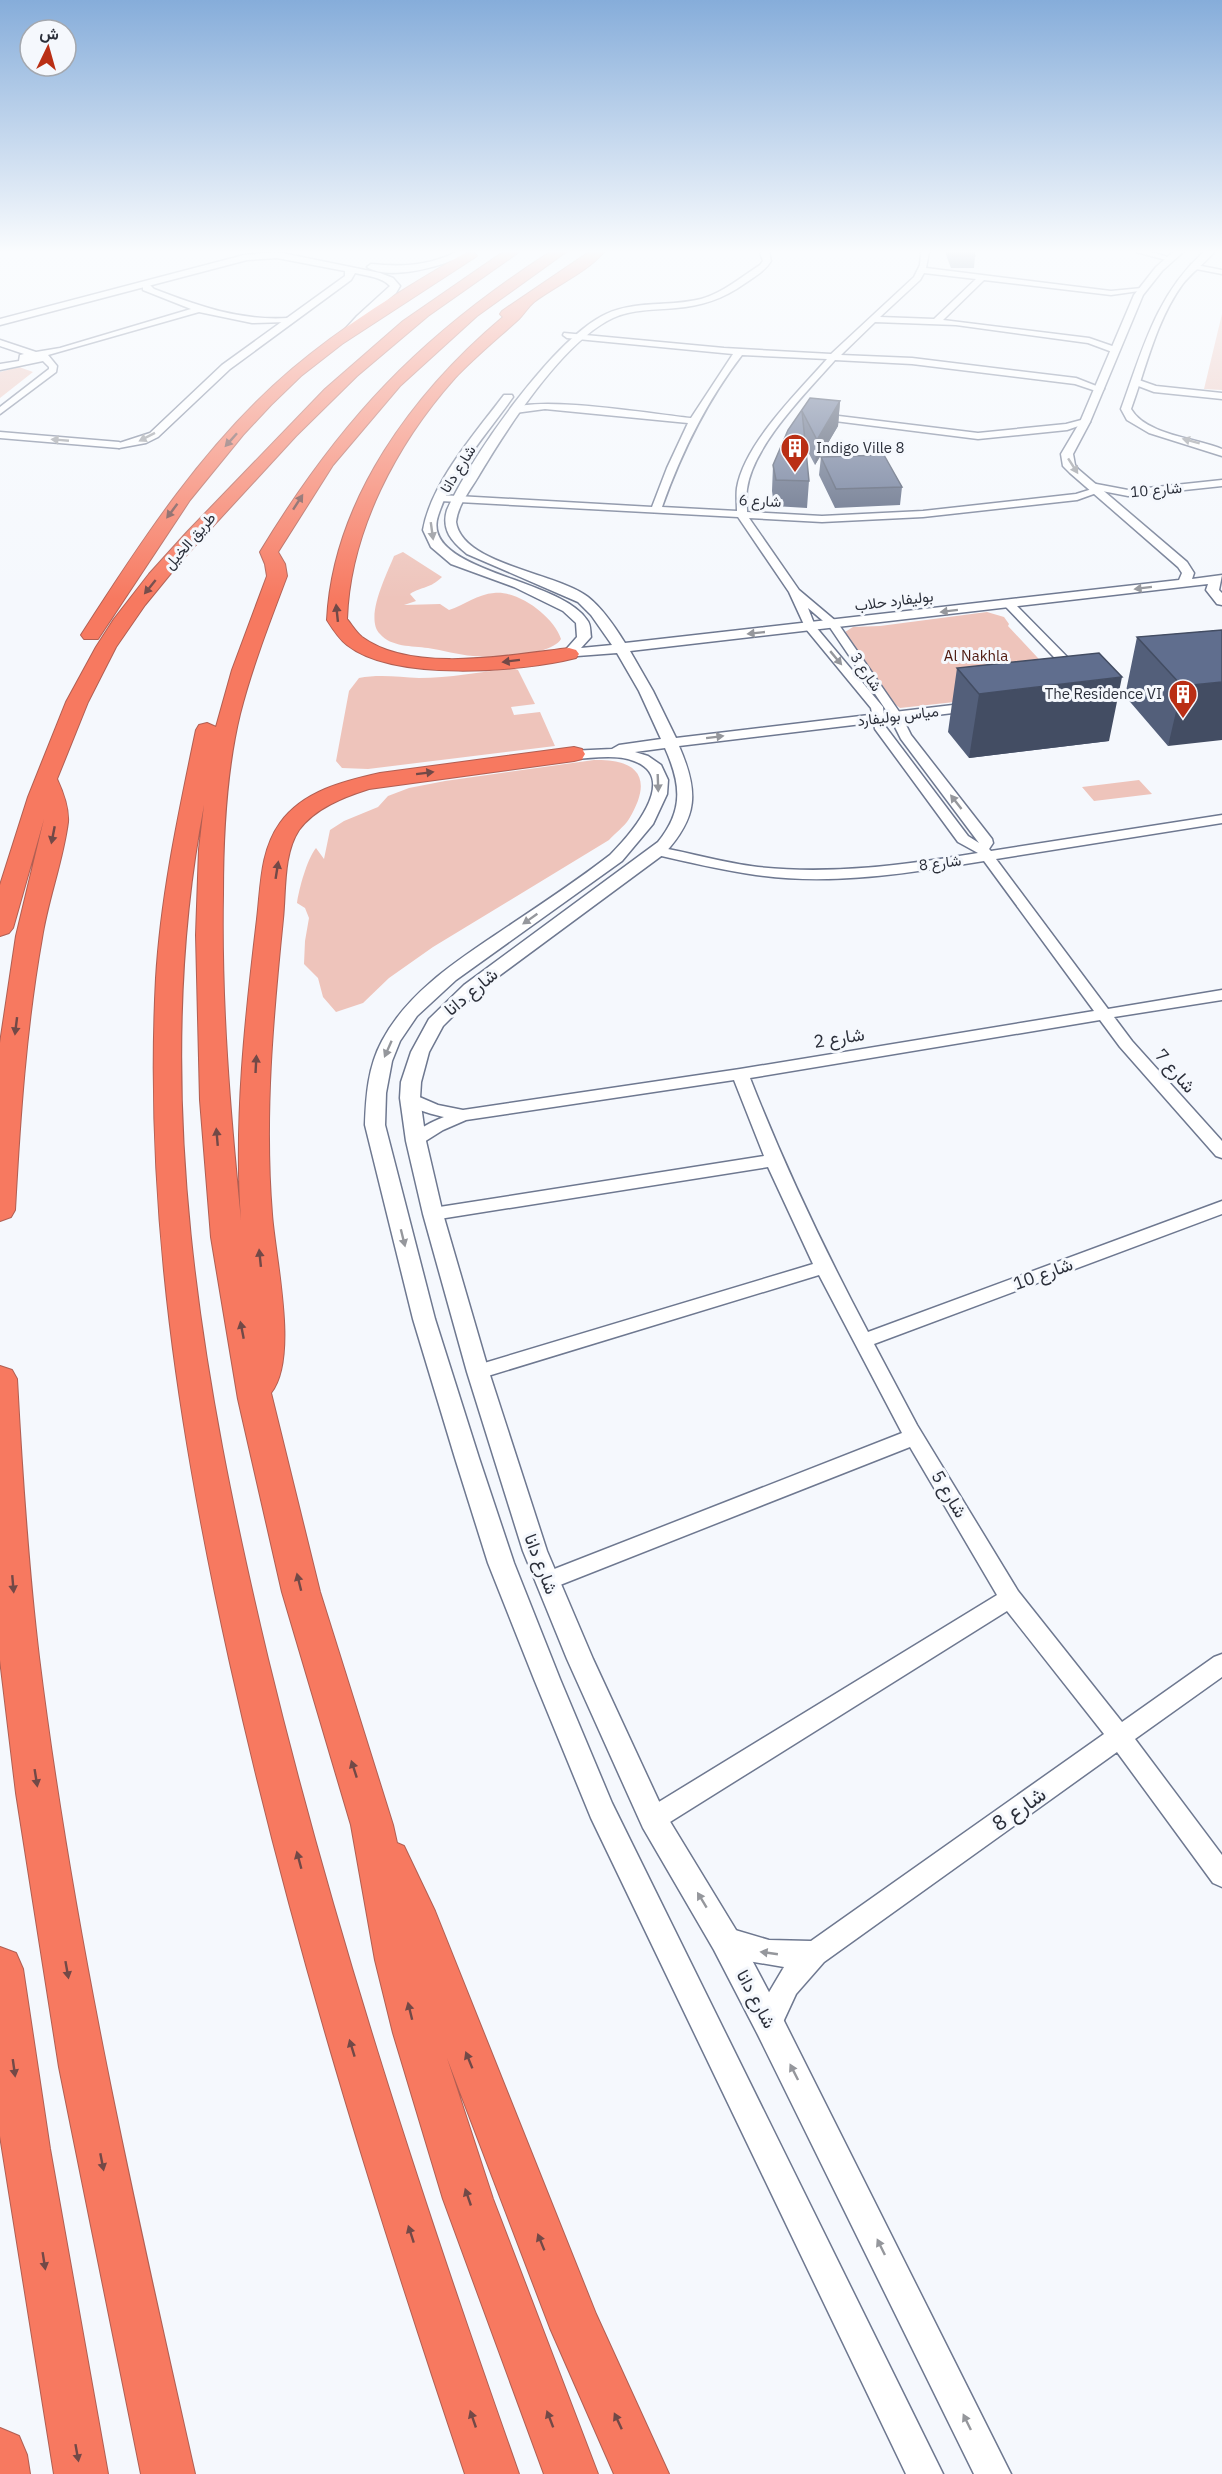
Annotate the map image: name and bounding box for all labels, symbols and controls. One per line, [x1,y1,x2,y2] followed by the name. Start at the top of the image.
[18,18,78,78] north arrow
[39,22,60,44] text: ش
[138,432,156,442] one-way arrow
[224,432,238,447] one-way arrow
[779,432,811,474] building icon: Indigo Ville 8
[51,435,70,445] one-way arrow
[1182,436,1201,446] one-way arrow
[816,438,905,457] place label: Indigo Ville 8
[436,441,481,497] street label: شارع دانا
[1067,458,1078,474] one-way arrow
[1129,478,1183,503] street label: شارع 10
[738,490,782,513] street label: شارع 6
[293,494,304,510] one-way arrow
[167,504,179,519] one-way arrow
[160,508,220,574] street label: طريق الخيل
[427,522,436,541] one-way arrow
[144,579,157,595] one-way arrow
[1133,584,1152,593] one-way arrow
[854,586,934,615] street label: بوليفارد حلاب
[332,604,342,623] one-way arrow
[940,606,959,616] one-way arrow
[746,628,765,638] one-way arrow
[944,646,1008,665] park label: Al Nakhla
[845,649,886,696] street label: شارع 3
[829,651,842,666] one-way arrow
[501,656,520,666] one-way arrow
[1167,678,1199,720] building icon: The Residence VI
[1045,684,1162,703] place label: The Residence VI
[856,701,940,731] street label: مياس بوليفارد
[706,733,725,742] one-way arrow
[415,768,434,778] one-way arrow
[653,773,663,792] one-way arrow
[950,794,963,810] one-way arrow
[48,826,57,845] one-way arrow
[918,850,963,877] street label: شارع 8
[272,860,281,879] one-way arrow
[523,913,539,925] one-way arrow
[439,963,503,1021] street label: شارع دانا
[11,1017,20,1036] one-way arrow
[812,1022,866,1054] street label: شارع 2
[384,1040,393,1057] one-way arrow
[1149,1044,1201,1098] street label: شارع 7
[252,1054,261,1073] one-way arrow
[212,1128,221,1147] one-way arrow
[399,1229,409,1247] one-way arrow
[255,1249,264,1268] one-way arrow
[1010,1252,1076,1296] street label: شارع 10
[237,1321,246,1340] one-way arrow
[926,1466,972,1522] street label: شارع 5
[518,1530,564,1598] street label: شارع دانا
[293,1573,303,1591] one-way arrow
[8,1575,18,1594] one-way arrow
[349,1760,358,1778] one-way arrow
[31,1768,40,1787] one-way arrow
[986,1780,1052,1838] street label: شارع 8
[293,1851,303,1870] one-way arrow
[696,1892,707,1908] one-way arrow
[759,1949,778,1958] one-way arrow
[62,1961,71,1980] one-way arrow
[731,1966,781,2032] street label: شارع دانا
[405,2002,415,2020] one-way arrow
[347,2039,356,2057] one-way arrow
[464,2051,474,2069] one-way arrow
[10,2059,19,2078] one-way arrow
[789,2064,799,2081] one-way arrow
[98,2153,107,2172] one-way arrow
[462,2188,472,2206] one-way arrow
[405,2225,415,2243] one-way arrow
[536,2232,546,2250] one-way arrow
[876,2238,886,2255] one-way arrow
[40,2251,49,2270] one-way arrow
[467,2410,477,2428] one-way arrow
[545,2410,555,2428] one-way arrow
[614,2412,623,2429] one-way arrow
[963,2413,972,2430] one-way arrow
[73,2444,82,2463] one-way arrow

